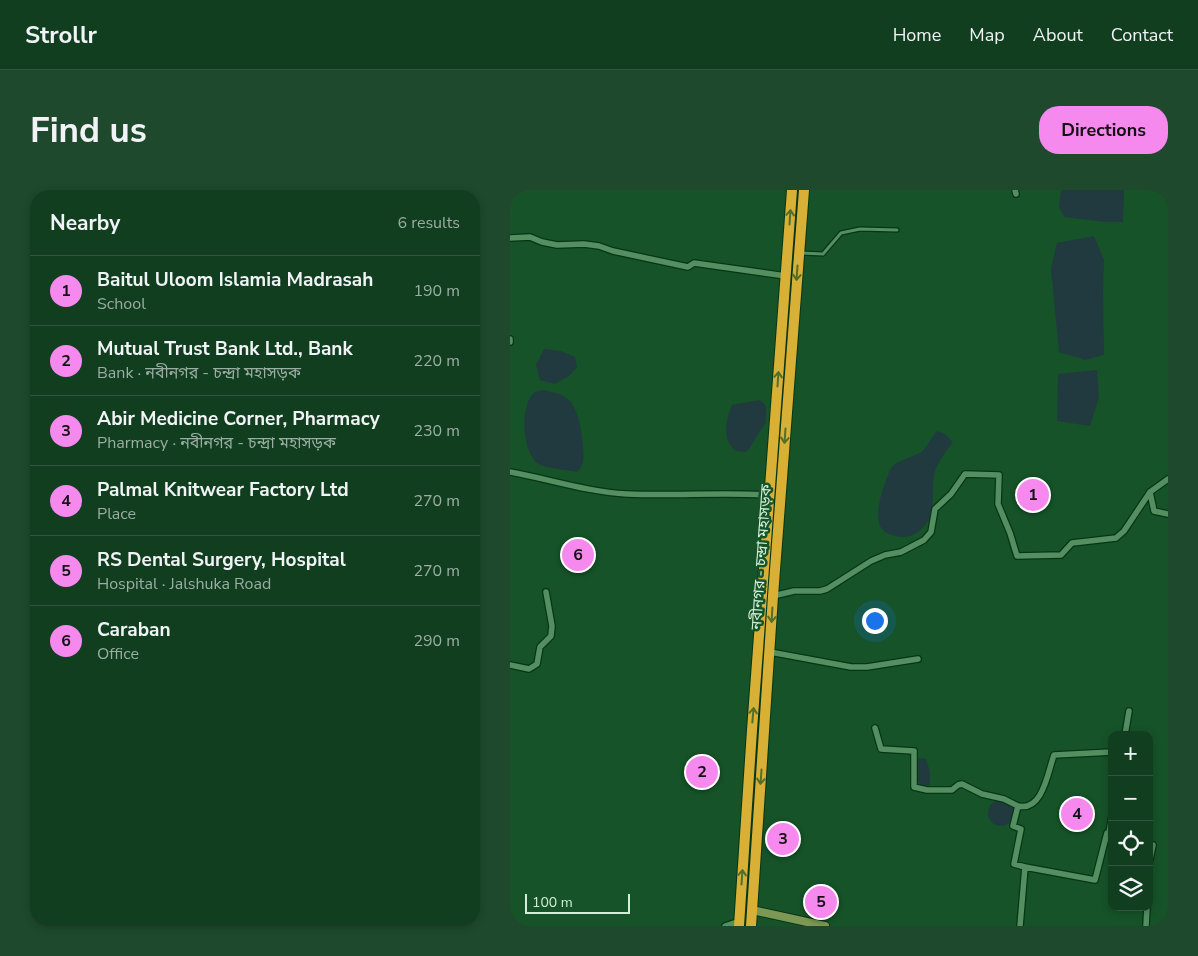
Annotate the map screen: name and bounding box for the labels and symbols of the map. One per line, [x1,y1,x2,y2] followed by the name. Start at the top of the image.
[786,209,795,225] one-way arrow
[792,265,801,281] one-way arrow
[773,371,783,387] one-way arrow
[781,427,790,443] one-way arrow
[1017,476,1049,514] pin: 1
[746,483,776,631] street label: নবীনগর - চন্দ্রা মহাসড়ক
[562,536,594,574] pin: 6
[767,607,776,623] one-way arrow
[862,608,888,634] your location
[748,707,758,723] one-way arrow
[686,753,718,791] pin: 2
[757,769,766,785] one-way arrow
[1061,795,1093,833] pin: 4
[767,820,799,858] pin: 3
[738,870,747,886] one-way arrow
[805,883,837,921] pin: 5
[525,891,630,914] scale bar

